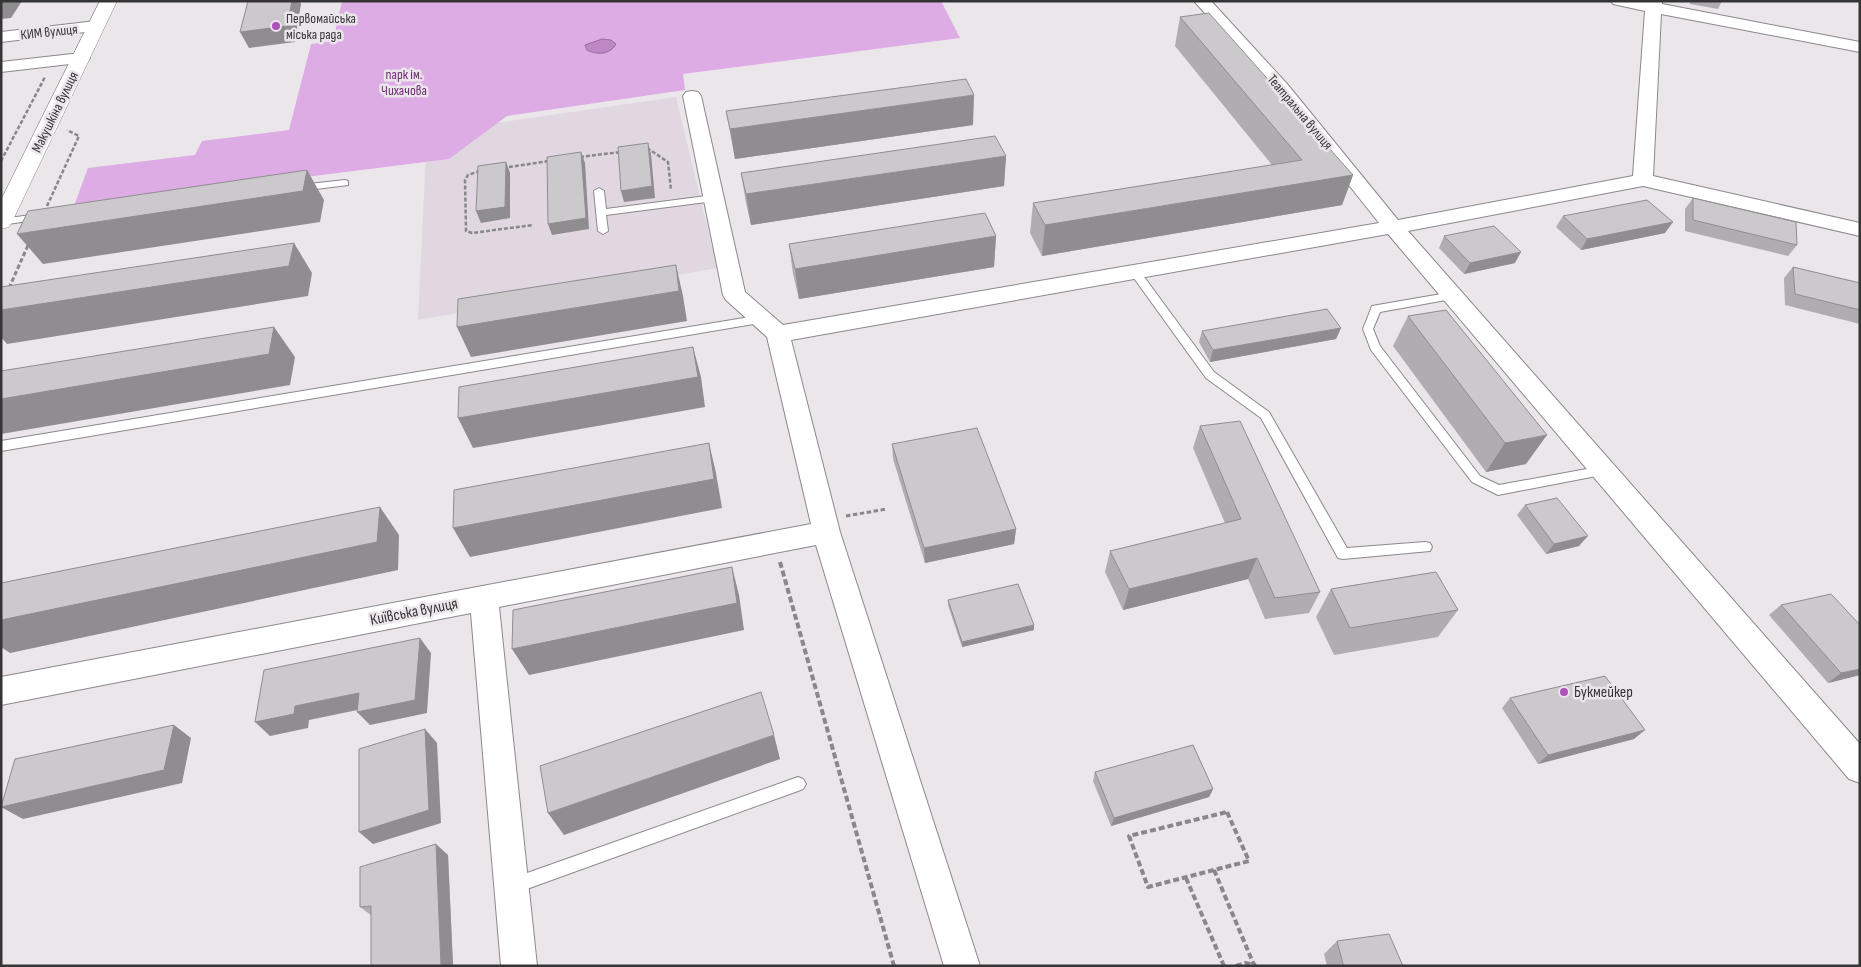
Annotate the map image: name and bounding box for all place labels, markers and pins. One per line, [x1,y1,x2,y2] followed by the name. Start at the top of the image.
[286,10,356,43] place label: Первомайська міська рада
[270,20,282,32] marker: Первомайська міська рада
[1574,683,1633,702] place label: Букмейкер
[1558,686,1570,698] marker: Букмейкер

